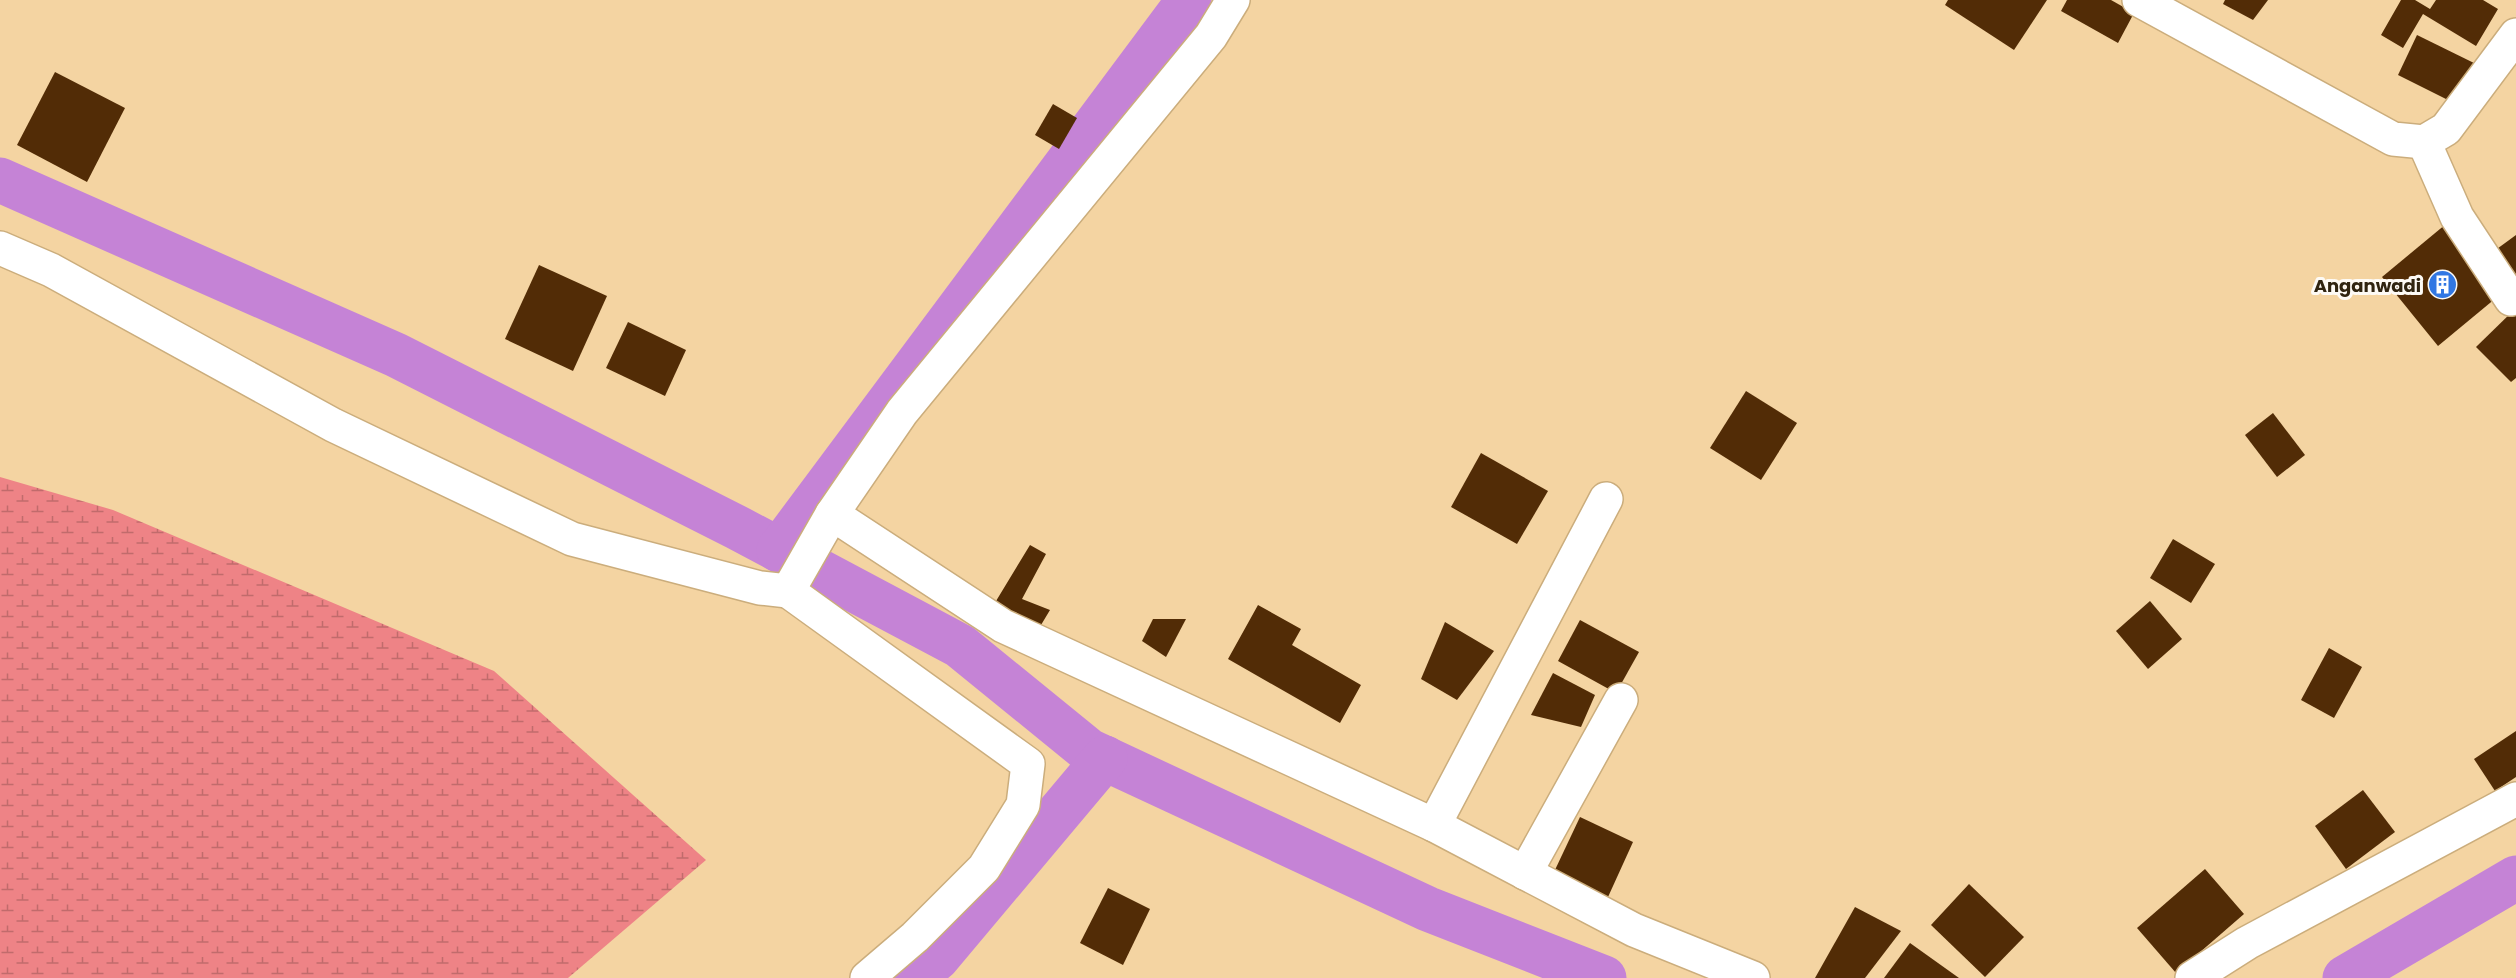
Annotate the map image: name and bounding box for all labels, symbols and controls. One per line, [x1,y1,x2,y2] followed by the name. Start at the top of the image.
[2426,269,2458,301] building icon: Anganwadi
[2314,273,2421,298] place label: Anganwadi

